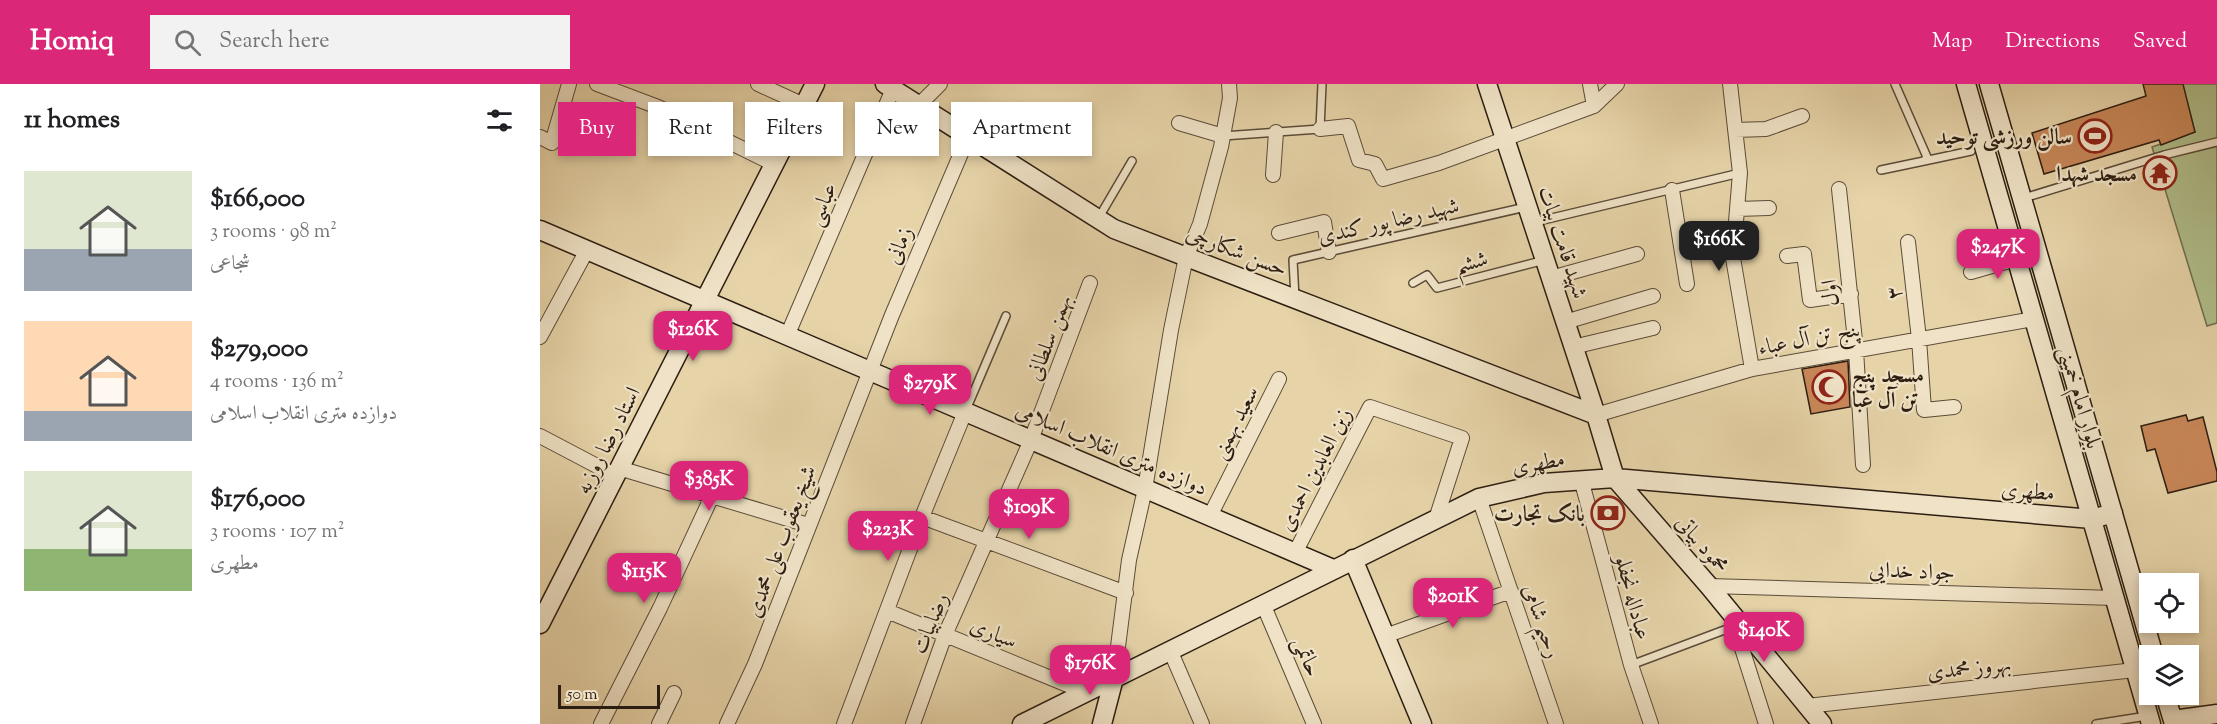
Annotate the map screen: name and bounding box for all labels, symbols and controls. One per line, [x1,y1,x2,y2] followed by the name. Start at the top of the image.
[150,15,570,69] search box
[30,22,114,62] text: Homiq
[171,26,204,59] icon: search
[219,26,329,58] text: Search here
[1932,27,1972,57] text: Map
[2005,27,2100,57] text: Directions
[2133,27,2187,57] text: Saved
[24,102,120,139] text: 11 homes
[558,102,636,156] chip: Buy
[648,102,733,156] chip: Rent
[745,102,843,156] chip: Filters
[855,102,939,156] chip: New
[951,102,1092,156] chip: Apartment
[483,104,516,137] icon: filters
[2077,118,2113,154] sports icon: سالن ورزشی توحید
[1936,123,2072,155] place label: سالن ورزشی توحید
[2142,155,2178,191] temple icon: مسجد شهدا
[2056,160,2137,192] place label: مسجد شهدا
[800,178,847,232] street label: عباسی
[210,181,305,218] text: $166,000
[1528,182,1594,303] street label: شهید قامت بیات
[1315,191,1463,255] street label: شهید رضا پور کندی
[72,195,144,267] icon: home
[210,218,337,247] text: 3 rooms · 98 m²
[1181,219,1291,287] street label: حسن شکارچی
[1677,221,1761,272] pin: $166K
[879,222,923,270] street label: زمانی
[1693,226,1745,255] text: $166K
[1956,229,2040,280] pin: $247K
[1971,234,2025,263] text: $247K
[1452,244,1492,286] street label: ششم
[210,250,250,279] text: شجاعی
[1815,278,1849,308] street label: اول
[1879,284,1913,301] street label: ۳
[1020,290,1082,386] street label: بهمن سلطانی
[651,311,735,362] pin: $126K
[1755,314,1864,367] street label: پنج تن آل عباء
[667,316,719,345] text: $126K
[210,331,308,368] text: $279,000
[2047,343,2108,453] street label: بلوار امام خمینی
[72,345,144,417] icon: home
[1852,361,1924,418] place label: مسجد پنج تن آل عبا
[888,365,972,416] pin: $279K
[210,368,344,397] text: 4 rooms · 136 m²
[1811,369,1847,405] mosque icon: مسجد پنج تن آل عبا
[903,370,957,399] text: $279K
[1205,381,1269,466] street label: سعید بهمنی
[569,382,650,501] street label: استاد رضا روزبه
[1010,396,1212,506] street label: دوازده متری انقلاب اسلامی
[210,400,397,429] text: دوازده متری انقلاب اسلامی
[1272,403,1362,538] street label: زین العابدین احمدی
[1509,445,1568,485] street label: مطهری
[667,461,751,512] pin: $385K
[739,461,828,623] street label: شیخ یعقوب علی محمدی
[684,466,734,495] text: $385K
[2000,475,2056,511] street label: مطهری
[210,481,305,518] text: $176,000
[987,489,1071,540] pin: $109K
[1003,494,1055,523] text: $109K
[72,495,144,567] icon: home
[1590,495,1626,531] bank icon: بانک تجارت
[1494,500,1585,532] place label: بانک تجارت
[1666,509,1735,581] street label: محمود بیاتی
[846,511,930,562] pin: $223K
[862,516,914,545] text: $223K
[210,518,344,547] text: 3 rooms · 107 m²
[210,550,259,579] text: مطهری
[1604,550,1658,644] street label: عباداله نجفلو
[602,553,686,604] pin: $115K
[1868,556,1955,590] street label: جواد خدایی
[621,558,667,587] text: $115K
[2139,573,2199,705] map controls
[2139,573,2199,633] button: locate
[1411,578,1495,629] pin: $201K
[1510,581,1568,664] street label: رحیم شامی
[1427,583,1479,612] text: $201K
[905,589,959,660] street label: رضابیات
[964,611,1021,659] street label: سیاری
[1722,612,1806,663] pin: $140K
[1738,617,1790,646] text: $140K
[1283,632,1328,682] street label: حاتمی
[1048,645,1132,696] pin: $176K
[2139,645,2199,705] button: layers
[1064,650,1116,679] text: $176K
[1926,650,2013,690] street label: بهروز محمدی
[558,682,660,710] scale bar
[567,684,598,707] text: 50 m

